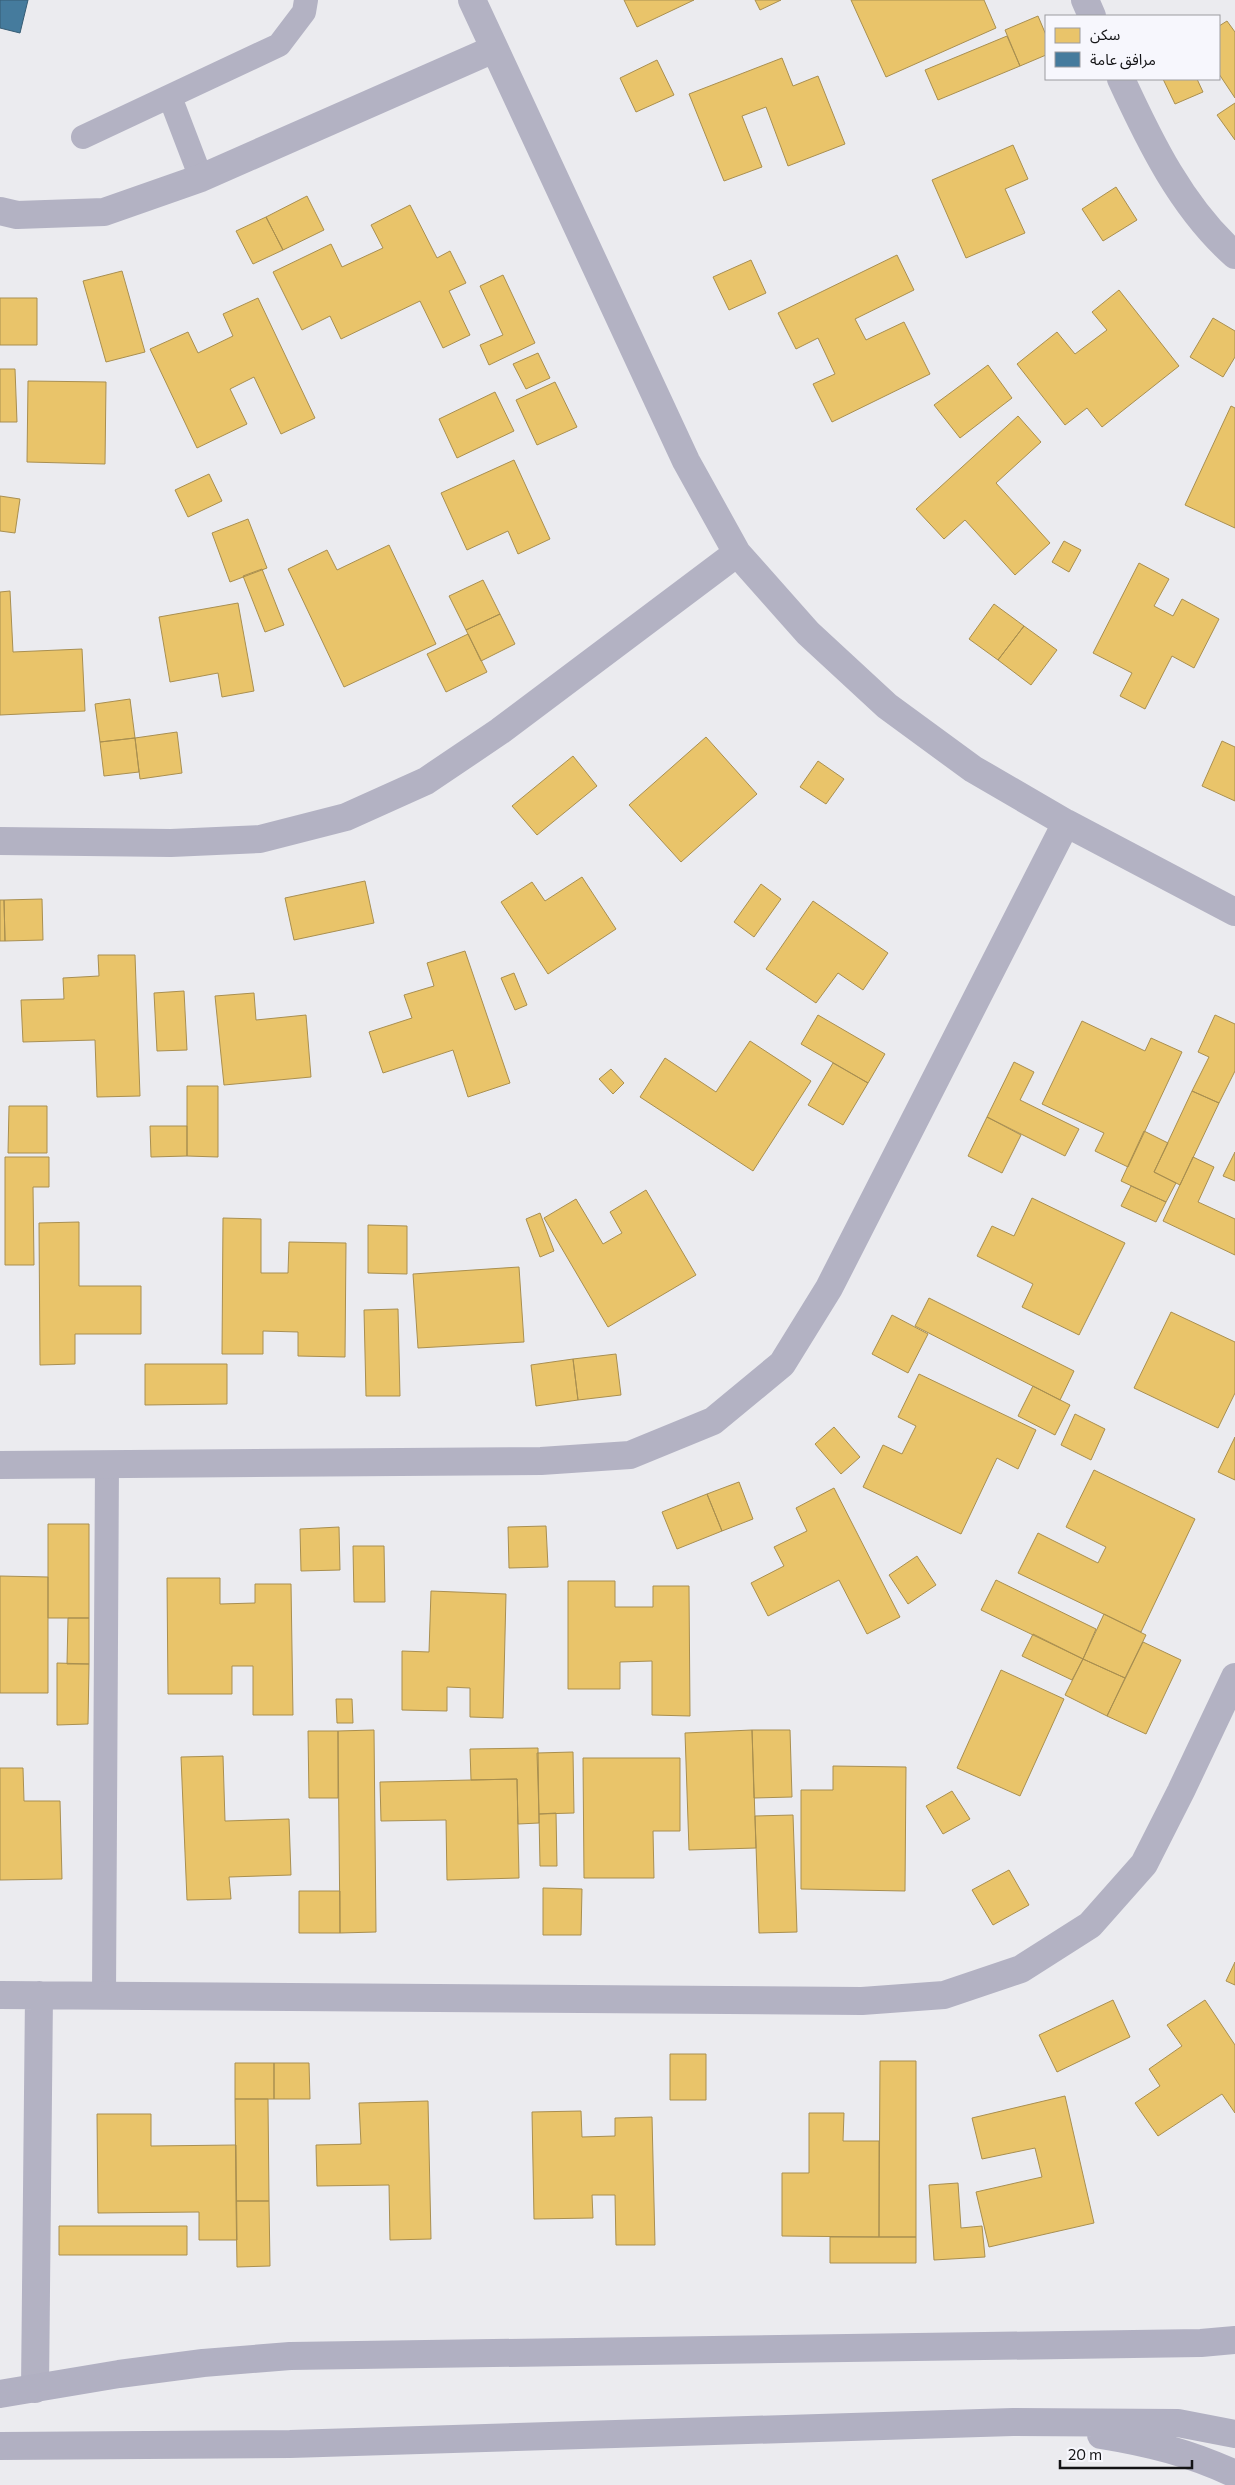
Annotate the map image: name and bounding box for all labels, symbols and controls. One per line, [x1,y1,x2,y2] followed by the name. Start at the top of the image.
[1045,15,1220,80] legend
[1090,25,1121,44] text: سكن
[1090,50,1156,70] text: مرافق عامة
[1060,2438,1192,2470] scale bar
[1068,2445,1102,2463] text: 20 m

